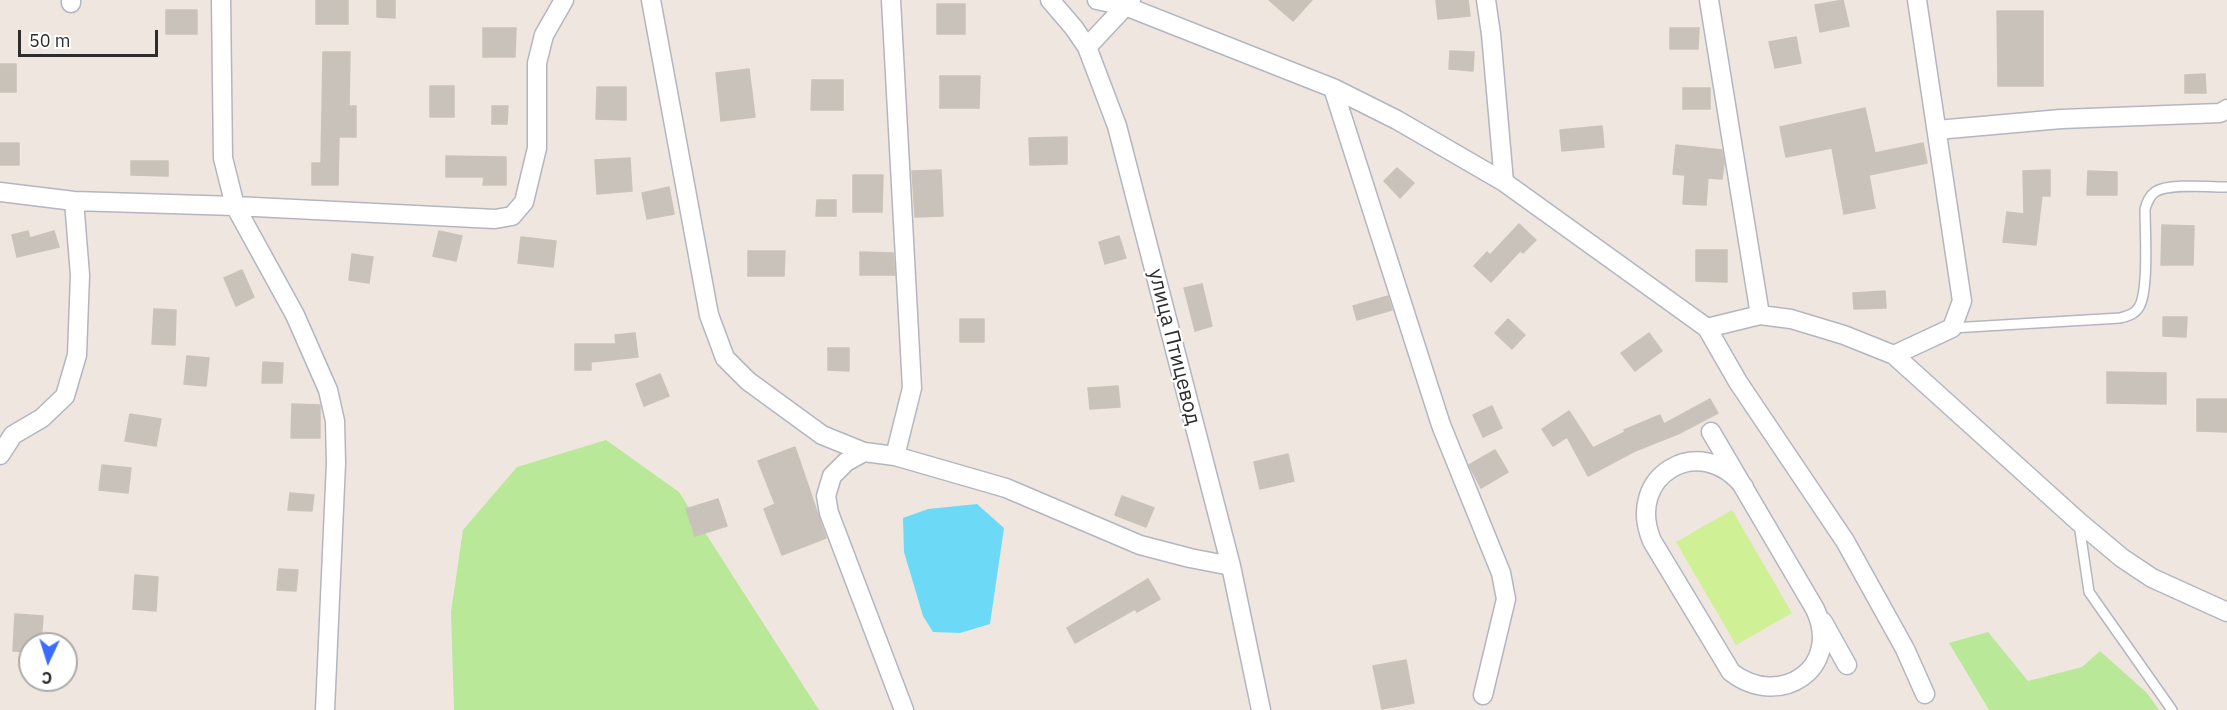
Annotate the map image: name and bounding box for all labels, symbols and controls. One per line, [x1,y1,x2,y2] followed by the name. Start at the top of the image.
[21,18,160,56] scale bar
[29,29,71,52] text: 50 m
[1142,266,1206,428] street label: улица Птицевод
[18,632,78,692] north arrow
[41,668,53,688] text: С

